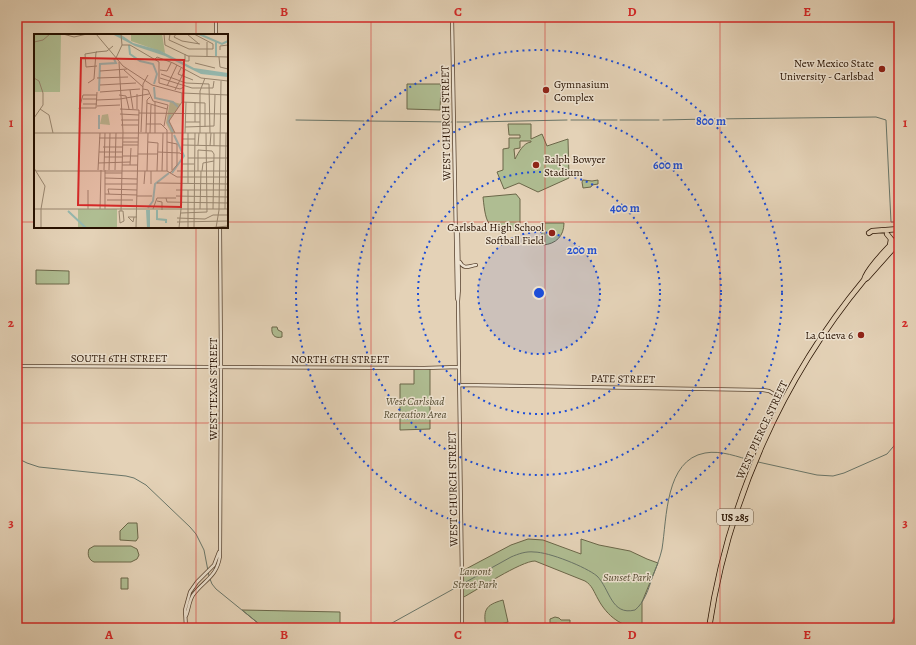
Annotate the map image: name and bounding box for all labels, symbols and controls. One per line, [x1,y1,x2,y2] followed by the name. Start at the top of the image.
[104,3,114,20] text: A
[280,3,288,20] text: B
[454,3,462,20] text: C
[627,3,637,20] text: D
[803,3,811,20] text: E
[34,34,228,228] inset map
[780,56,874,84] place label: New Mexico State University - Carlsbad
[877,64,887,74] marker: New Mexico State University - Carlsbad
[437,65,455,182] street label: WEST CHURCH STREET
[554,77,609,105] place label: Gymnasium Complex
[541,85,551,95] marker: Gymnasium Complex
[696,113,726,129] text: 800 m
[9,114,14,131] text: 1
[903,114,908,131] text: 1
[544,152,606,180] place label: Ralph Bowyer Stadium
[653,157,683,173] text: 600 m
[531,160,541,170] marker: Ralph Bowyer Stadium
[610,200,640,216] text: 400 m
[447,220,544,248] place label: Carlsbad High School Softball Field
[547,228,557,238] marker: Carlsbad High School Softball Field
[567,242,597,258] text: 200 m
[532,286,546,300] centre of rings
[8,314,15,331] text: 2
[902,314,909,331] text: 2
[805,328,853,343] place label: La Cueva 6
[856,330,866,340] marker: La Cueva 6
[206,338,221,441] street label: WEST TEXAS STREET
[71,351,167,366] street label: SOUTH 6TH STREET
[291,352,389,367] street label: NORTH 6TH STREET
[591,371,655,387] street label: PATE STREET
[732,378,791,483] street label: WEST PIERCE STREET
[384,394,447,422] park label: West Carlsbad Recreation Area
[444,431,462,548] street label: WEST CHURCH STREET
[717,509,753,525] road number: US 285
[8,514,14,531] text: 3
[902,514,908,531] text: 3
[453,564,497,592] park label: Lamont Street Park
[603,570,651,585] park label: Sunset Park
[104,626,114,643] text: A
[280,626,288,643] text: B
[454,626,462,643] text: C
[627,626,637,643] text: D
[803,626,811,643] text: E

